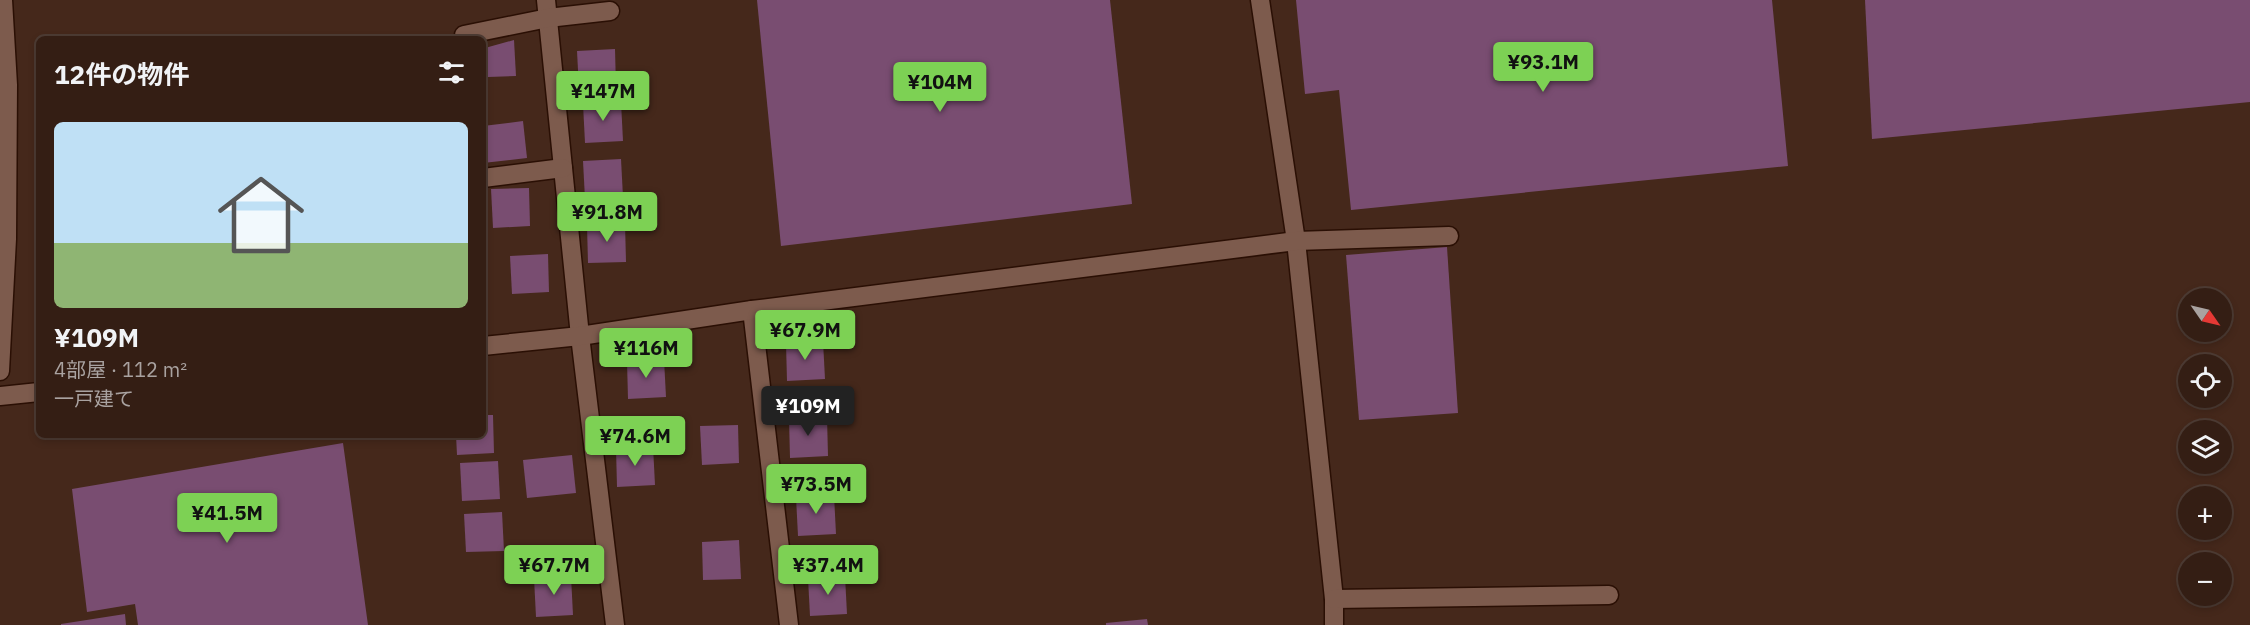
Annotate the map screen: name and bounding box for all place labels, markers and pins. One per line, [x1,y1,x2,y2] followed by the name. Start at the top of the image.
[1494,42,1592,93] pin: ¥93.1M
[898,62,982,113] pin: ¥104M
[561,71,645,122] pin: ¥147M
[558,192,656,243] pin: ¥91.8M
[756,310,854,361] pin: ¥67.9M
[604,328,688,379] pin: ¥116M
[766,386,850,437] pin: ¥109M
[586,416,684,467] pin: ¥74.6M
[767,464,865,515] pin: ¥73.5M
[178,493,276,544] pin: ¥41.5M
[505,545,603,596] pin: ¥67.7M
[779,545,877,596] pin: ¥37.4M

